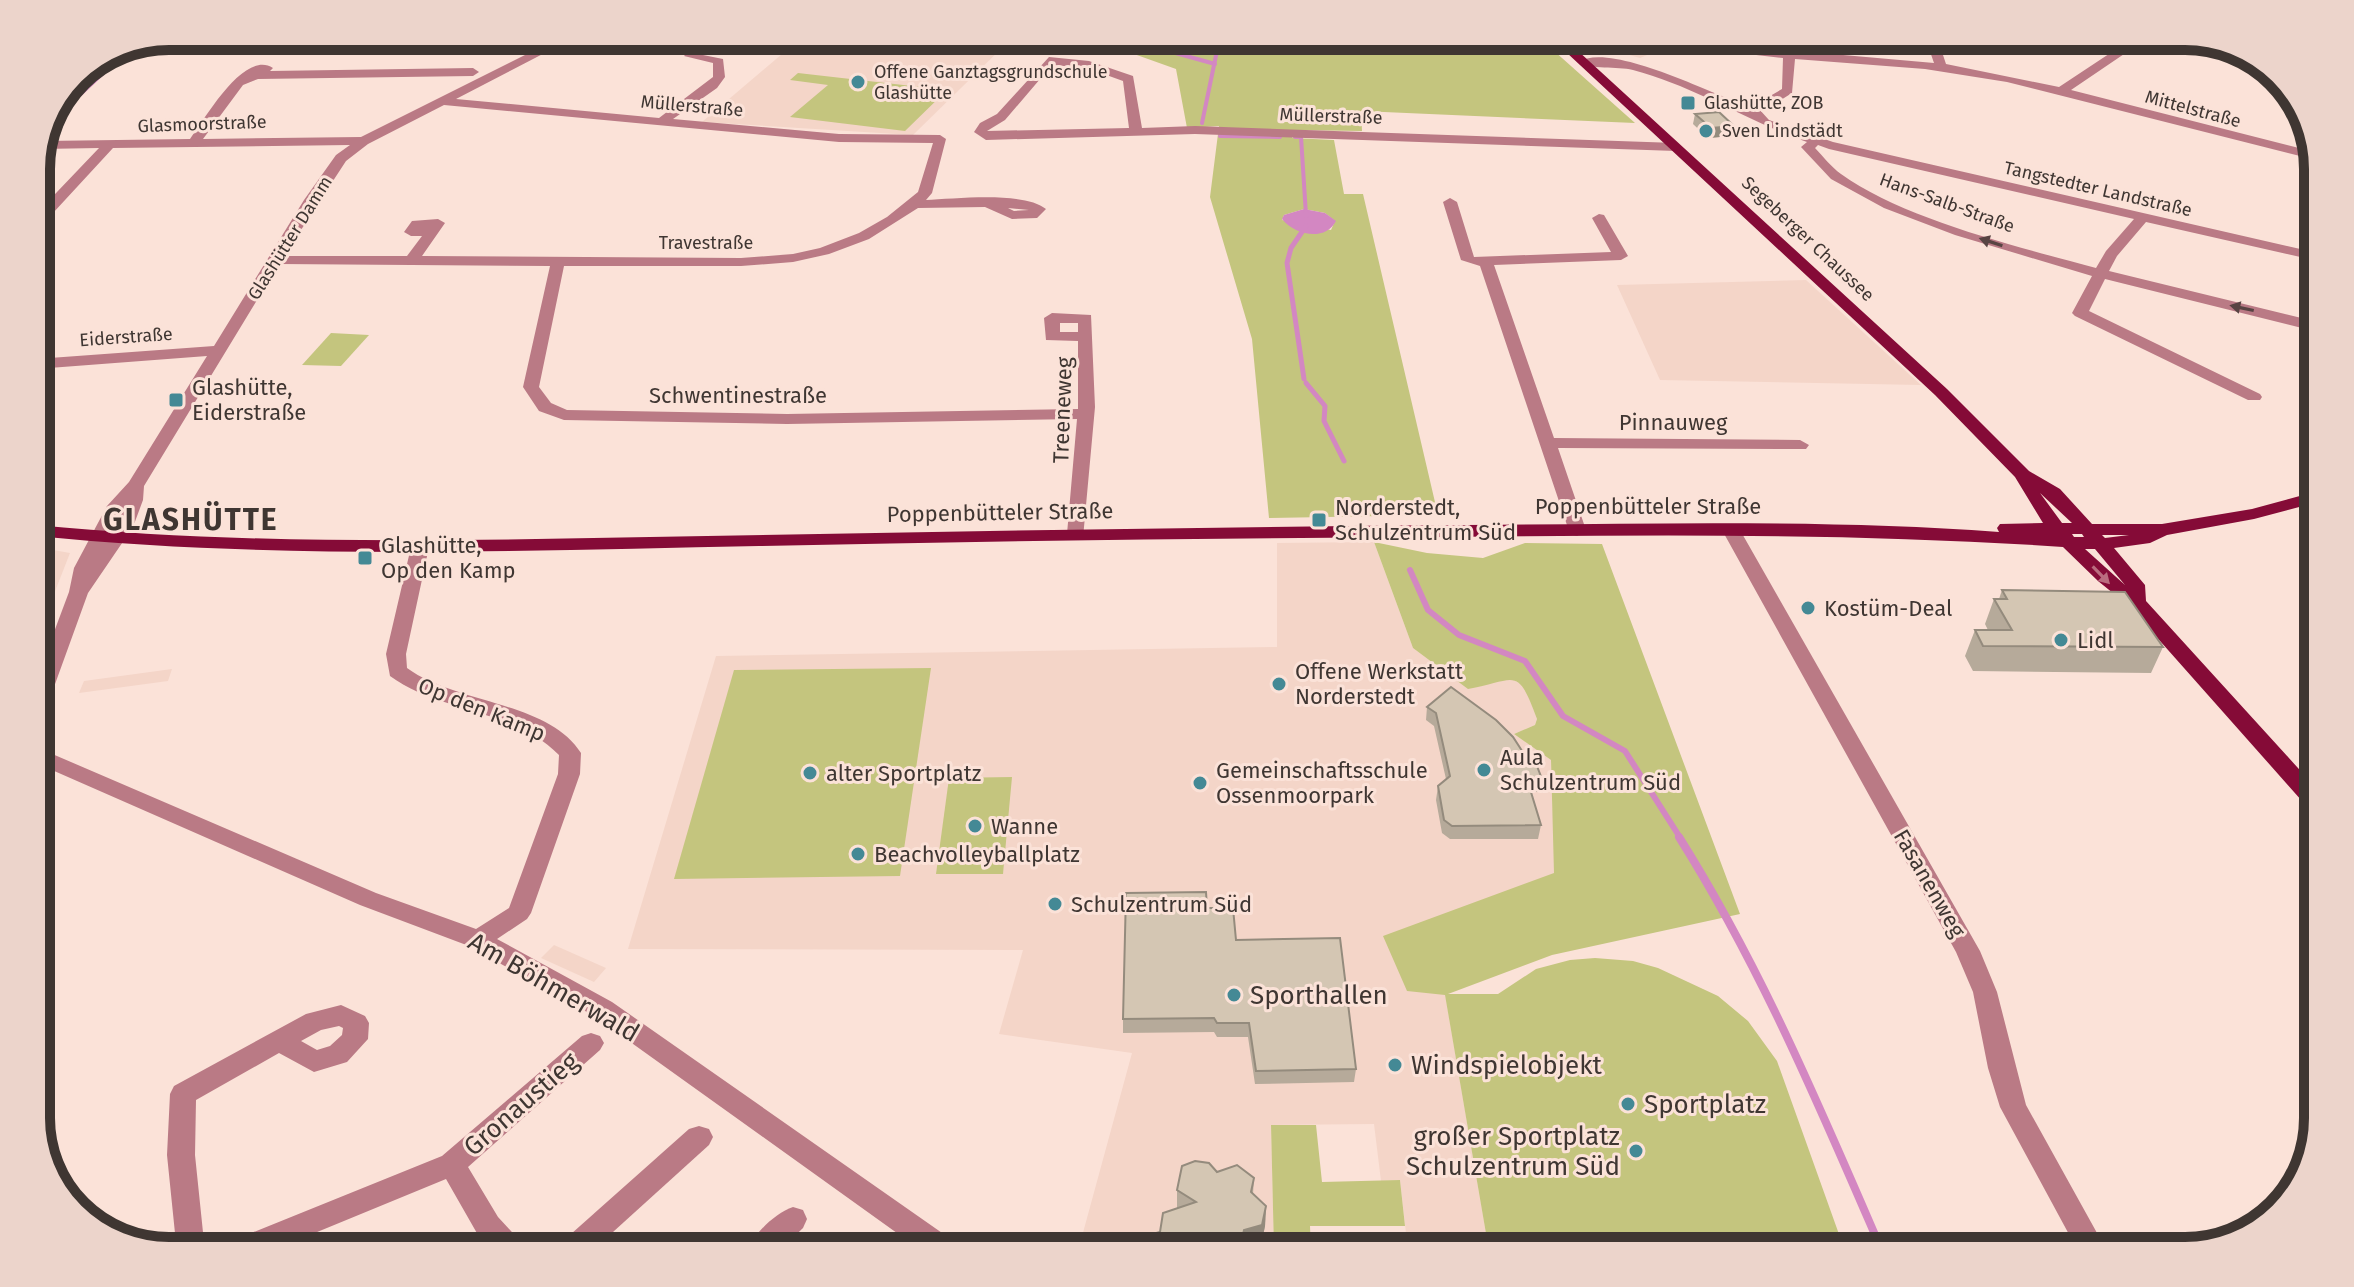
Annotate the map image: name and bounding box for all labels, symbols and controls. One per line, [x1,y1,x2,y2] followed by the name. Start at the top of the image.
[874,61,1108,104] place label: Offene Ganztagsgrundschule Glashütte
[849,73,867,91] marker: Offene Ganztagsgrundschule Glashütte
[2143,86,2243,132] street label: Mittelstraße
[640,91,744,121] street label: Müllerstraße
[1704,92,1823,114] place label: Glashütte, ZOB
[1679,94,1697,112] marker: Glashütte, ZOB
[1279,103,1383,129] street label: Müllerstraße
[137,111,267,137] street label: Glasmoorstraße
[1722,120,1843,142] place label: Sven Lindstädt
[1697,122,1715,140] marker: Sven Lindstädt
[2002,157,2194,221] street label: Tangstedter Landstraße
[1876,168,2018,238] street label: Hans-Salb-Straße
[243,172,337,304] street label: Glashütter Damm
[1737,172,1879,306] street label: Segeberger Chaussee
[659,232,753,254] street label: Travestraße
[1979,235,2003,247] one-way arrow
[2229,301,2254,314] one-way arrow
[79,323,173,351] street label: Eiderstraße
[1047,356,1078,464] street label: Treeneweg
[192,374,306,426] place label: Glashütte, Eiderstraße
[649,382,827,409] street label: Schwentinestraße
[167,391,185,409] marker: Glashütte, Eiderstraße
[1619,409,1728,436] street label: Pinnauweg
[1535,493,1761,520] street label: Poppenbütteler Straße
[1335,494,1516,546] place label: Norderstedt, Schulzentrum Süd
[886,497,1114,528] street label: Poppenbütteler Straße
[103,501,279,538] district label: GLASHÜTTE
[1310,511,1328,529] marker: Norderstedt, Schulzentrum Süd
[381,532,516,584] place label: Glashütte, Op den Kamp
[356,549,374,567] marker: Glashütte, Op den Kamp
[2092,565,2110,584] one-way arrow
[1824,595,1952,622] place label: Kostüm-Deal
[1799,599,1817,617] marker: Kostüm-Deal
[2077,627,2114,654] place label: Lidl
[2052,631,2070,649] marker: Lidl
[1295,658,1463,710] place label: Offene Werkstatt Norderstedt
[414,672,549,747] street label: Op den Kamp
[1270,675,1288,693] marker: Offene Werkstatt Norderstedt
[1500,744,1681,796] place label: Aula Schulzentrum Süd
[1216,757,1428,809] place label: Gemeinschaftsschule Ossenmoorpark
[826,760,981,787] place label: alter Sportplatz
[1475,761,1493,779] marker: Aula Schulzentrum Süd
[801,764,819,782] marker: alter Sportplatz
[1191,774,1209,792] marker: Gemeinschaftsschule Ossenmoorpark
[991,813,1058,840] place label: Wanne
[966,817,984,835] marker: Wanne
[1888,824,1972,943] street label: Fasanenweg
[874,841,1080,868] place label: Beachvolleyballplatz
[849,845,867,863] marker: Beachvolleyballplatz
[1071,891,1252,918] place label: Schulzentrum Süd
[1046,895,1064,913] marker: Schulzentrum Süd
[463,926,645,1049] street label: Am Böhmerwald
[1250,980,1388,1011] place label: Sporthallen
[1225,986,1243,1004] marker: Sporthallen
[458,1046,585,1163] street label: Gronaustieg
[1411,1050,1603,1081] place label: Windspielobjekt
[1386,1056,1404,1074] marker: Windspielobjekt
[1644,1089,1766,1120] place label: Sportplatz
[1619,1095,1637,1113] marker: Sportplatz
[1406,1121,1620,1182] place label: großer Sportplatz Schulzentrum Süd
[1627,1142,1645,1160] marker: großer Sportplatz Schulzentrum Süd

